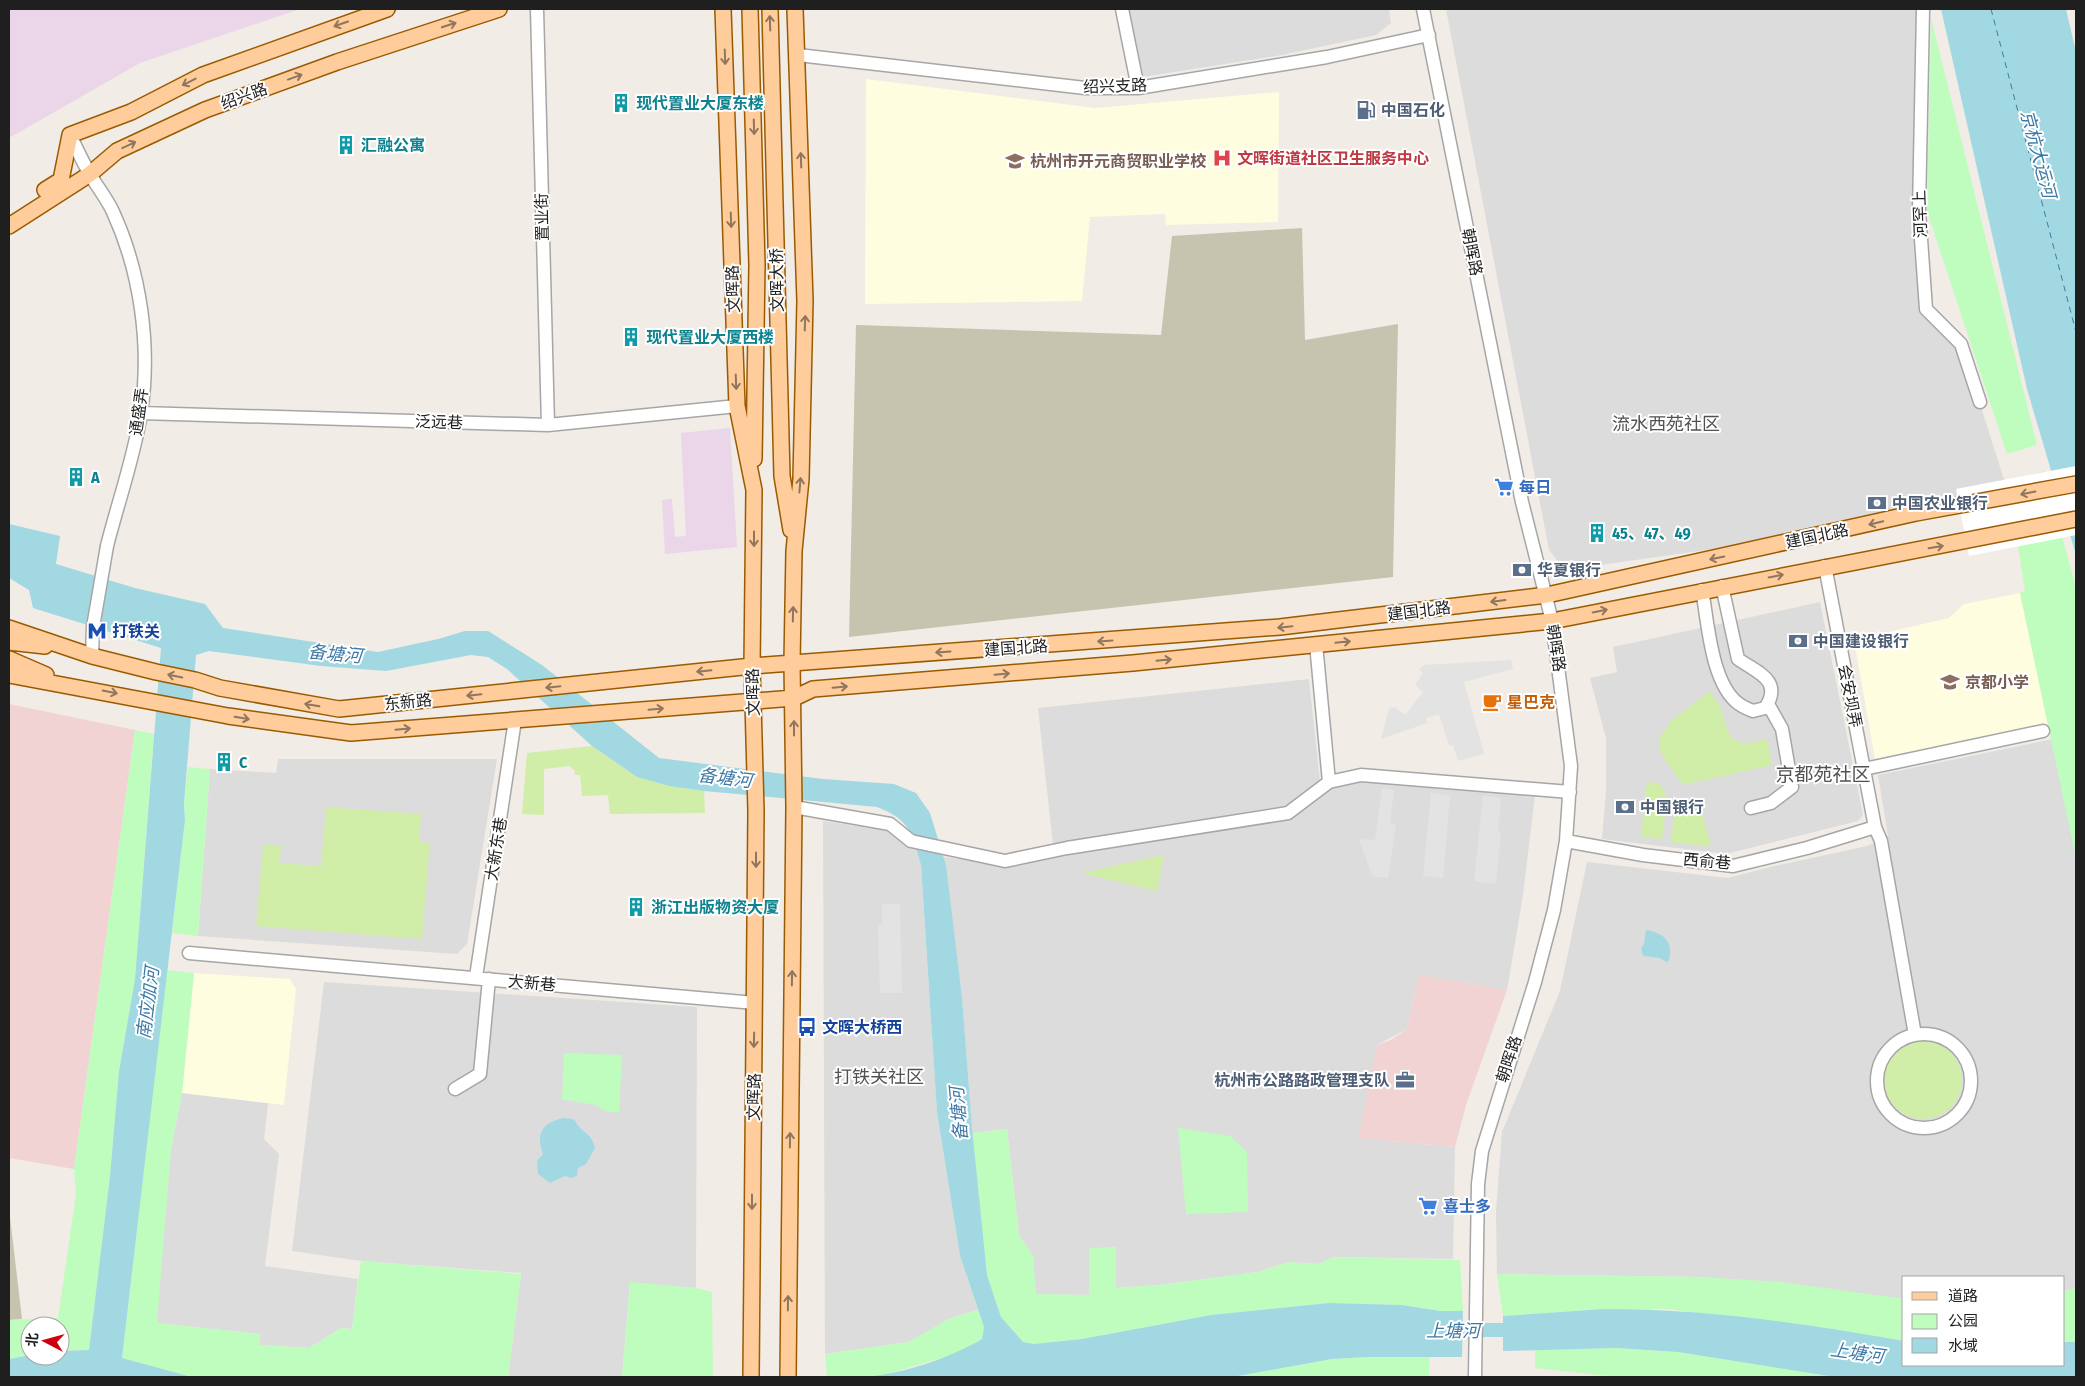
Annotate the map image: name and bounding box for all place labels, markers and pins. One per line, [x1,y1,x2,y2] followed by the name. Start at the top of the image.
[610,92,632,114] building icon: 现代置业大厦东楼
[636,94,764,113] place label: 现代置业大厦东楼
[1355,99,1377,121] fuel station icon: 中国石化
[1381,101,1445,120] place label: 中国石化
[335,134,357,156] building icon: 汇融公寓
[361,136,425,155] place label: 汇融公寓
[1211,147,1233,169] hospital icon: 文晖街道社区卫生服务中心
[1237,149,1429,168] place label: 文晖街道社区卫生服务中心
[1004,150,1026,172] school or university icon: 杭州市开元商贸职业学校
[1030,152,1207,171] place label: 杭州市开元商贸职业学校
[620,326,642,348] building icon: 现代置业大厦西楼
[646,328,774,347] place label: 现代置业大厦西楼
[65,466,87,488] building icon: A
[90,468,100,487] place label: A
[1493,476,1515,498] supermarket icon: 每日
[1519,478,1551,497] place label: 每日
[1866,492,1888,514] bank icon: 中国农业银行
[1892,494,1988,513] place label: 中国农业银行
[1586,522,1608,544] building icon: 45、47、49
[1612,524,1691,543] place label: 45、47、49
[1511,559,1533,581] bank icon: 华夏银行
[1537,561,1601,580] place label: 华夏银行
[86,620,108,642] metro station icon: 打铁关
[112,622,160,641] place label: 打铁关
[1787,630,1809,652] bank icon: 中国建设银行
[1813,632,1909,651] place label: 中国建设银行
[1939,671,1961,693] school or university icon: 京都小学
[1965,673,2029,692] place label: 京都小学
[1481,691,1503,713] cafe icon: 星巴克
[1507,693,1555,712] place label: 星巴克
[213,751,235,773] building icon: C
[239,753,248,772] place label: C
[1614,796,1636,818] bank icon: 中国银行
[1640,798,1704,817] place label: 中国银行
[625,896,647,918] building icon: 浙江出版物资大厦
[651,898,779,917] place label: 浙江出版物资大厦
[796,1016,818,1038] bus stop icon: 文晖大桥西
[822,1018,902,1037] place label: 文晖大桥西
[1394,1069,1416,1091] office icon: 杭州市公路路政管理支队
[1214,1071,1390,1090] place label: 杭州市公路路政管理支队
[1417,1195,1439,1217] supermarket icon: 喜士多
[1443,1197,1491,1216] place label: 喜士多

